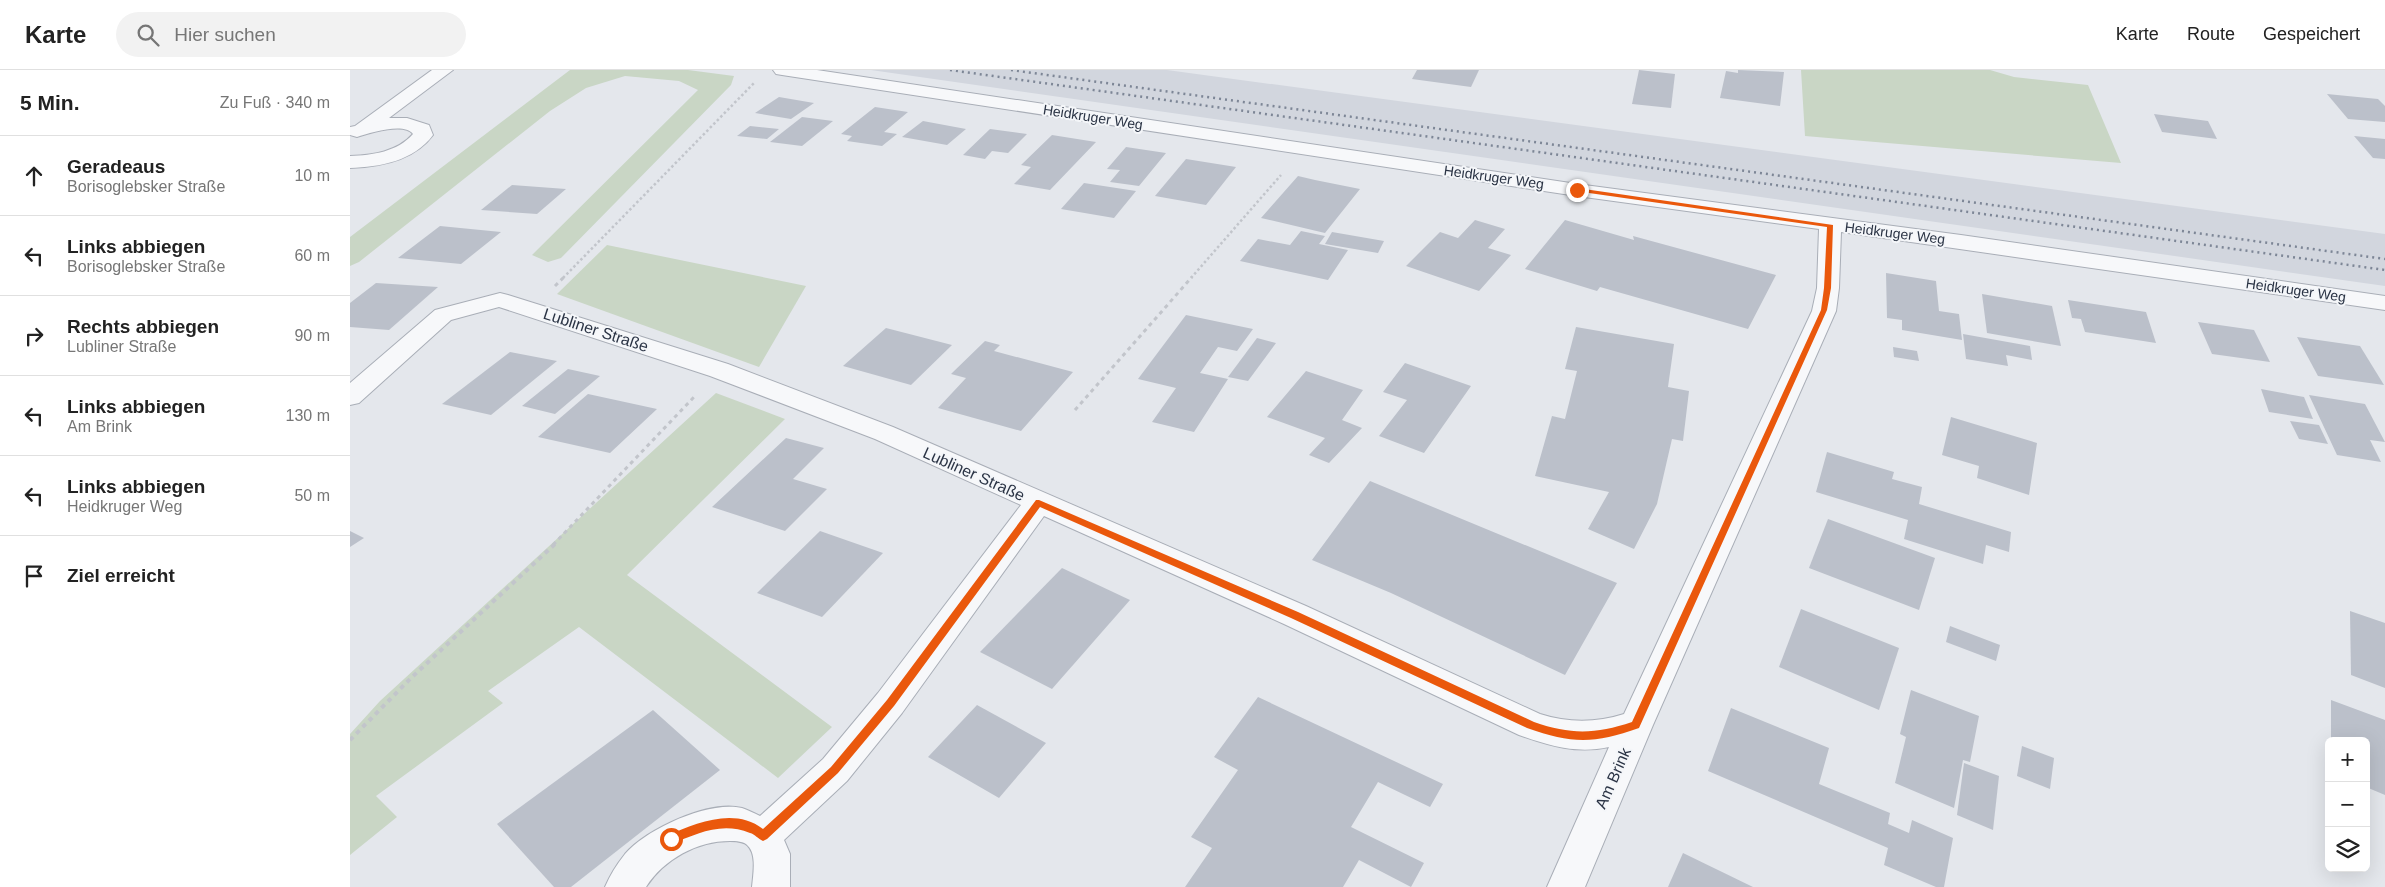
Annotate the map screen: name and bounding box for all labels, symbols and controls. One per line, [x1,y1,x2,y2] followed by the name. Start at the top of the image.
[116,12,466,57] search box
[25,21,86,48] text: Karte
[134,21,162,49] icon: search
[174,24,276,45] text: Hier suchen
[2116,24,2159,44] text: Karte
[2187,24,2235,44] text: Route
[2263,24,2360,44] text: Gespeichert
[20,91,80,114] text: 5 Min.
[220,94,330,111] text: Zu Fuß · 340 m
[1042,101,1144,133] street label: Heidkruger Weg
[67,156,165,177] text: Geradeaus
[20,162,48,190] icon: ahead
[1443,162,1545,192] street label: Heidkruger Weg
[294,167,330,184] text: 10 m
[67,178,225,195] text: Borisoglebsker Straße
[1566,179,1589,202] route end
[1844,219,1946,247] street label: Heidkruger Weg
[67,236,205,257] text: Links abbiegen
[20,242,48,270] icon: left
[294,247,330,264] text: 60 m
[67,258,225,275] text: Borisoglebsker Straße
[2245,275,2347,305] street label: Heidkruger Weg
[541,305,651,355] street label: Lubliner Straße
[67,316,219,337] text: Rechts abbiegen
[20,322,48,350] icon: right
[294,327,330,344] text: 90 m
[67,338,176,355] text: Lubliner Straße
[67,396,205,417] text: Links abbiegen
[20,402,48,430] icon: left
[286,407,330,424] text: 130 m
[67,418,132,435] text: Am Brink
[921,444,1028,504] street label: Lubliner Straße
[67,476,205,497] text: Links abbiegen
[20,482,48,510] icon: left
[294,487,330,504] text: 50 m
[67,498,182,515] text: Heidkruger Weg
[20,562,48,590] icon: arrive
[67,565,175,586] text: Ziel erreicht
[2325,737,2370,872] map controls
[2325,737,2370,782] button: +
[1592,744,1634,811] street label: Am Brink
[2325,782,2370,827] button: −
[2325,827,2370,872] button: layers
[660,828,683,851] route start

